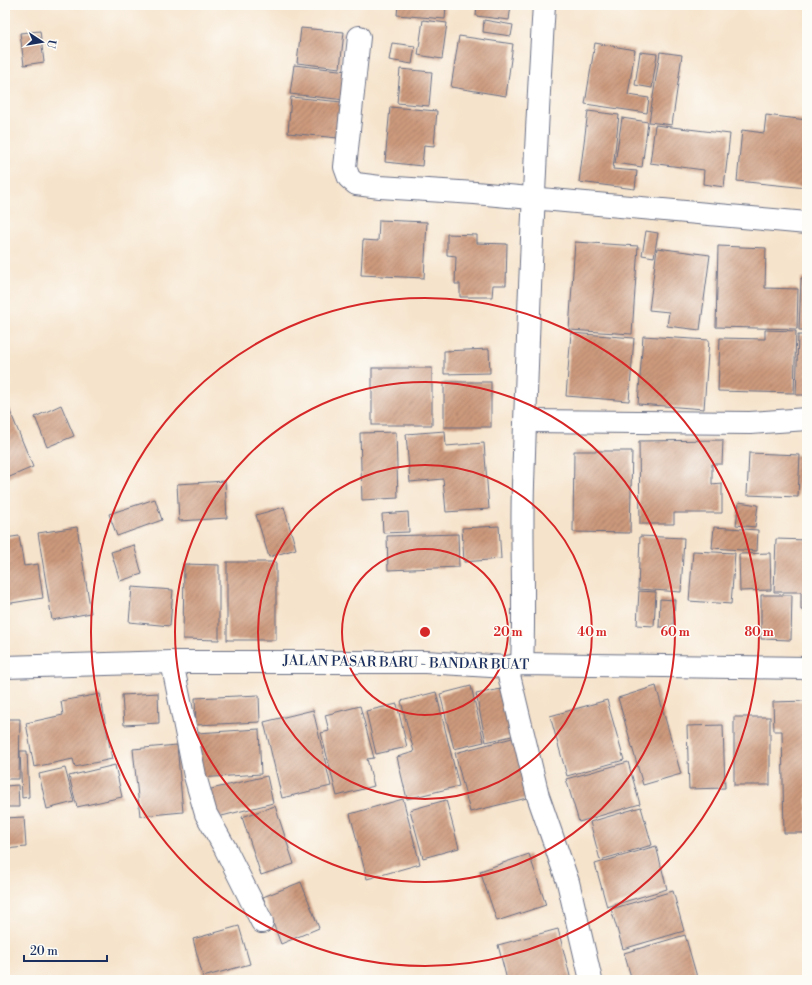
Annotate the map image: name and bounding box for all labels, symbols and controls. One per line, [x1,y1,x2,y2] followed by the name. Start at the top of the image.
[22,22,62,62] north arrow
[43,38,59,50] text: U
[418,625,432,639] centre of rings
[493,625,523,640] text: 20 m
[577,625,607,640] text: 40 m
[660,625,690,640] text: 60 m
[744,625,774,640] text: 80 m
[282,652,529,674] street label: JALAN PASAR BARU - BANDAR BUAT
[24,937,107,963] scale bar
[30,944,58,959] text: 20 m

